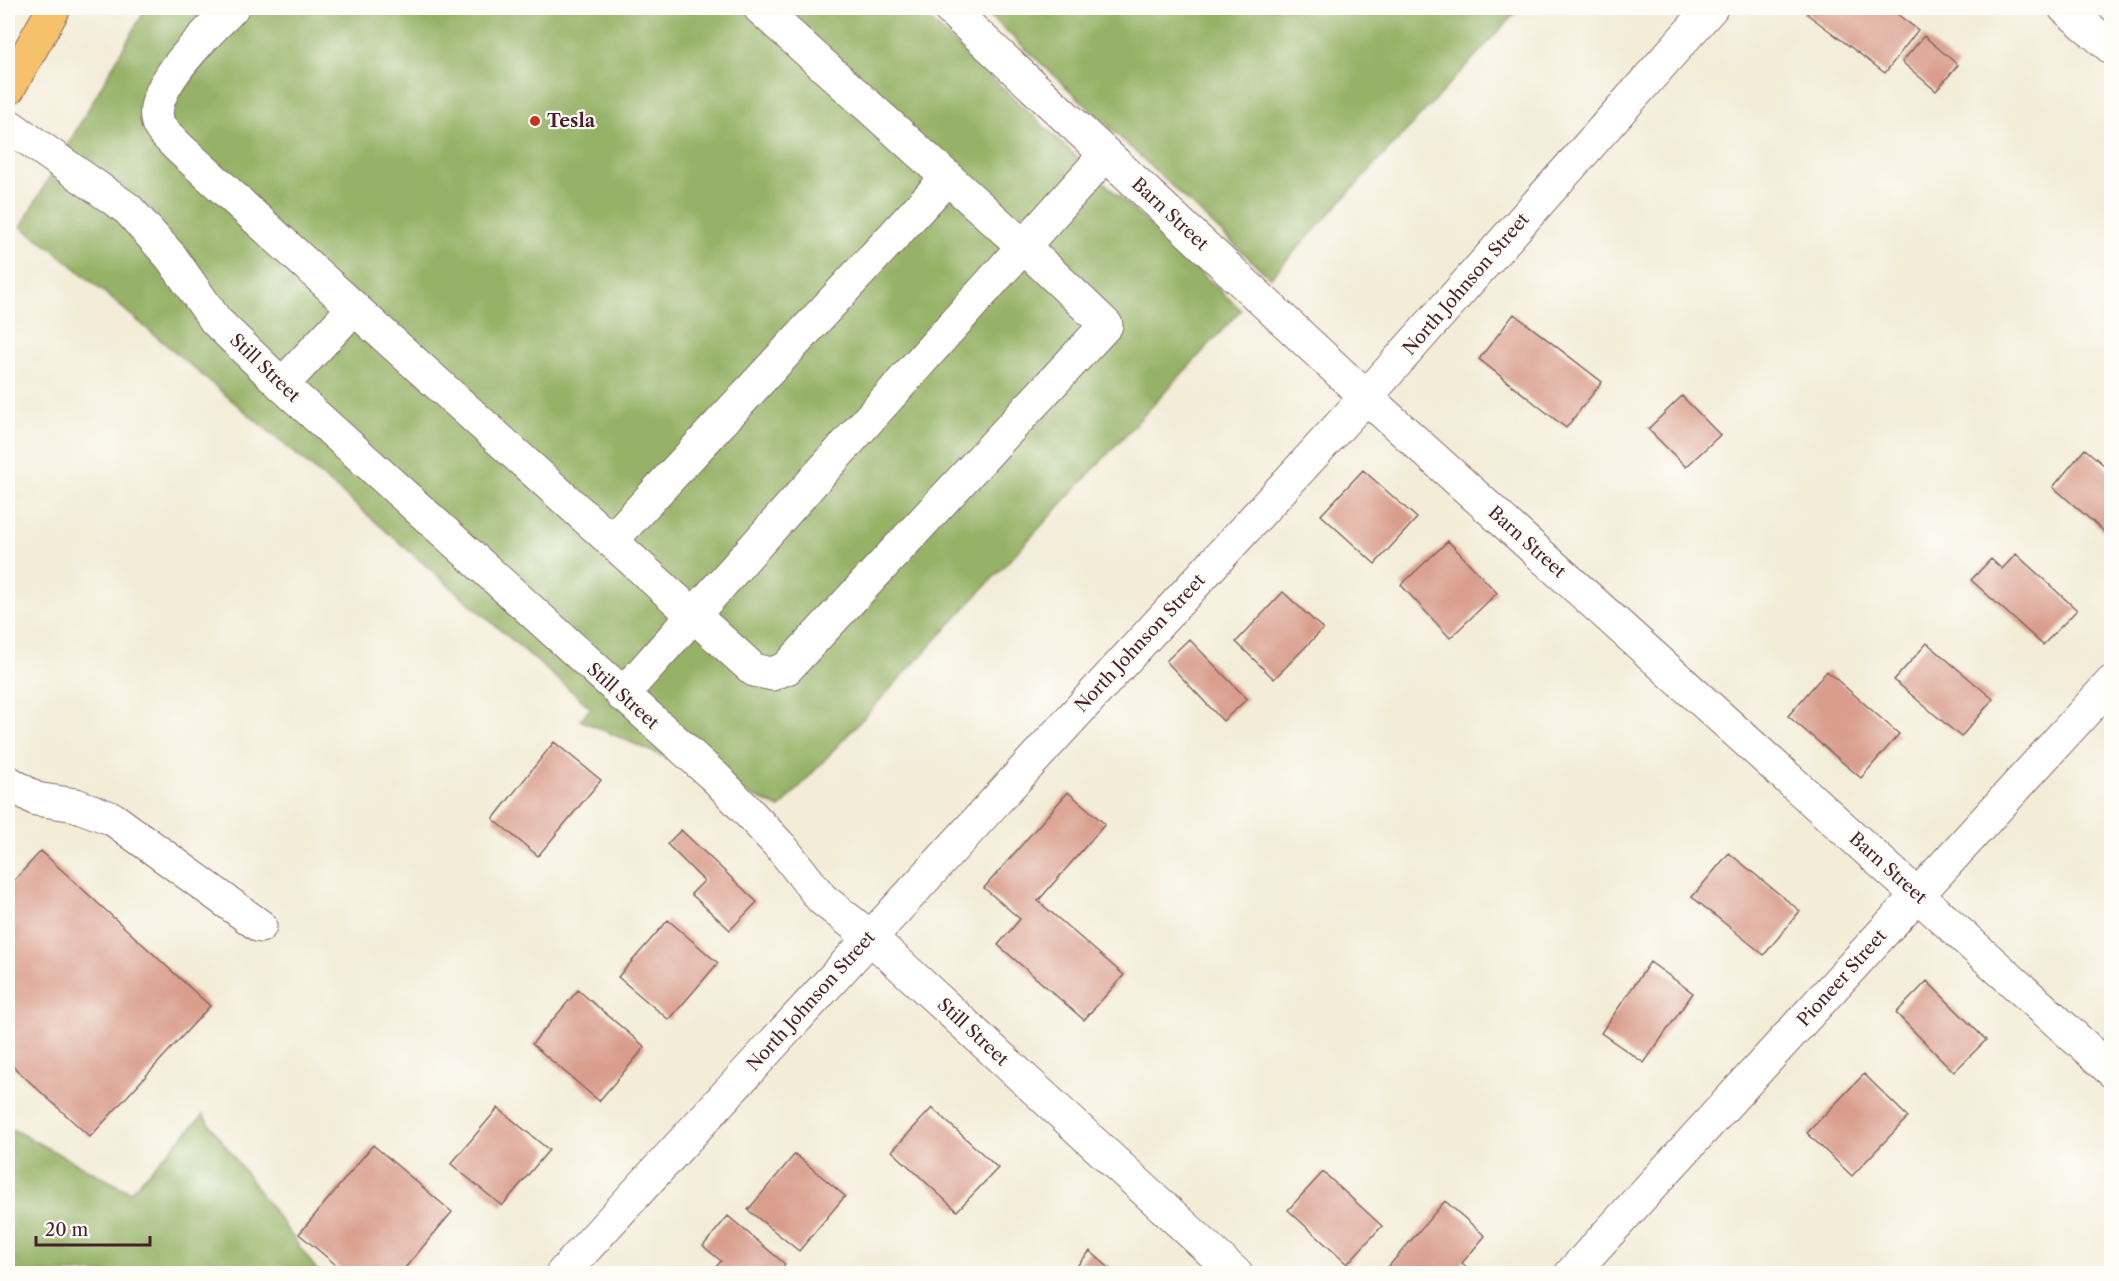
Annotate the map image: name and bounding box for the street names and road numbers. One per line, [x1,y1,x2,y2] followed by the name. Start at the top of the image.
[1127,173,1213,255] street label: Barn Street
[1398,208,1534,360] street label: North Johnson Street
[225,329,305,407] street label: Still Street
[1484,501,1571,583] street label: Barn Street
[1070,569,1210,717] street label: North Johnson Street
[583,658,664,734] street label: Still Street
[1845,827,1932,909] street label: Barn Street
[1793,925,1892,1031] street label: Pioneer Street
[742,926,880,1076] street label: North Johnson Street
[933,994,1014,1071] street label: Still Street

